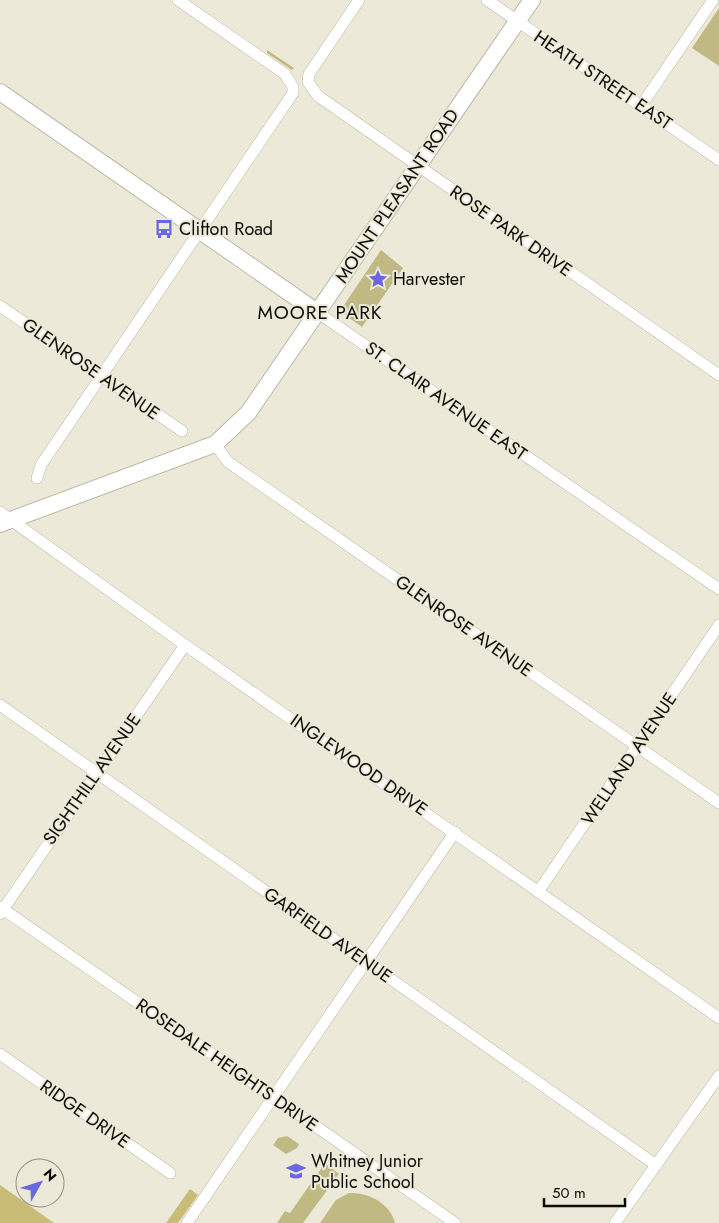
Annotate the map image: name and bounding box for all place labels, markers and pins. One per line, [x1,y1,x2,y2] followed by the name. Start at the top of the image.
[179,216,273,242] place label: Clifton Road
[153,218,175,240] bus stop icon: Clifton Road
[393,266,466,292] place label: Harvester
[367,268,389,290] place icon: Harvester
[311,1148,424,1195] place label: Whitney Junior Public School
[285,1160,307,1182] school or university icon: Whitney Junior Public School

